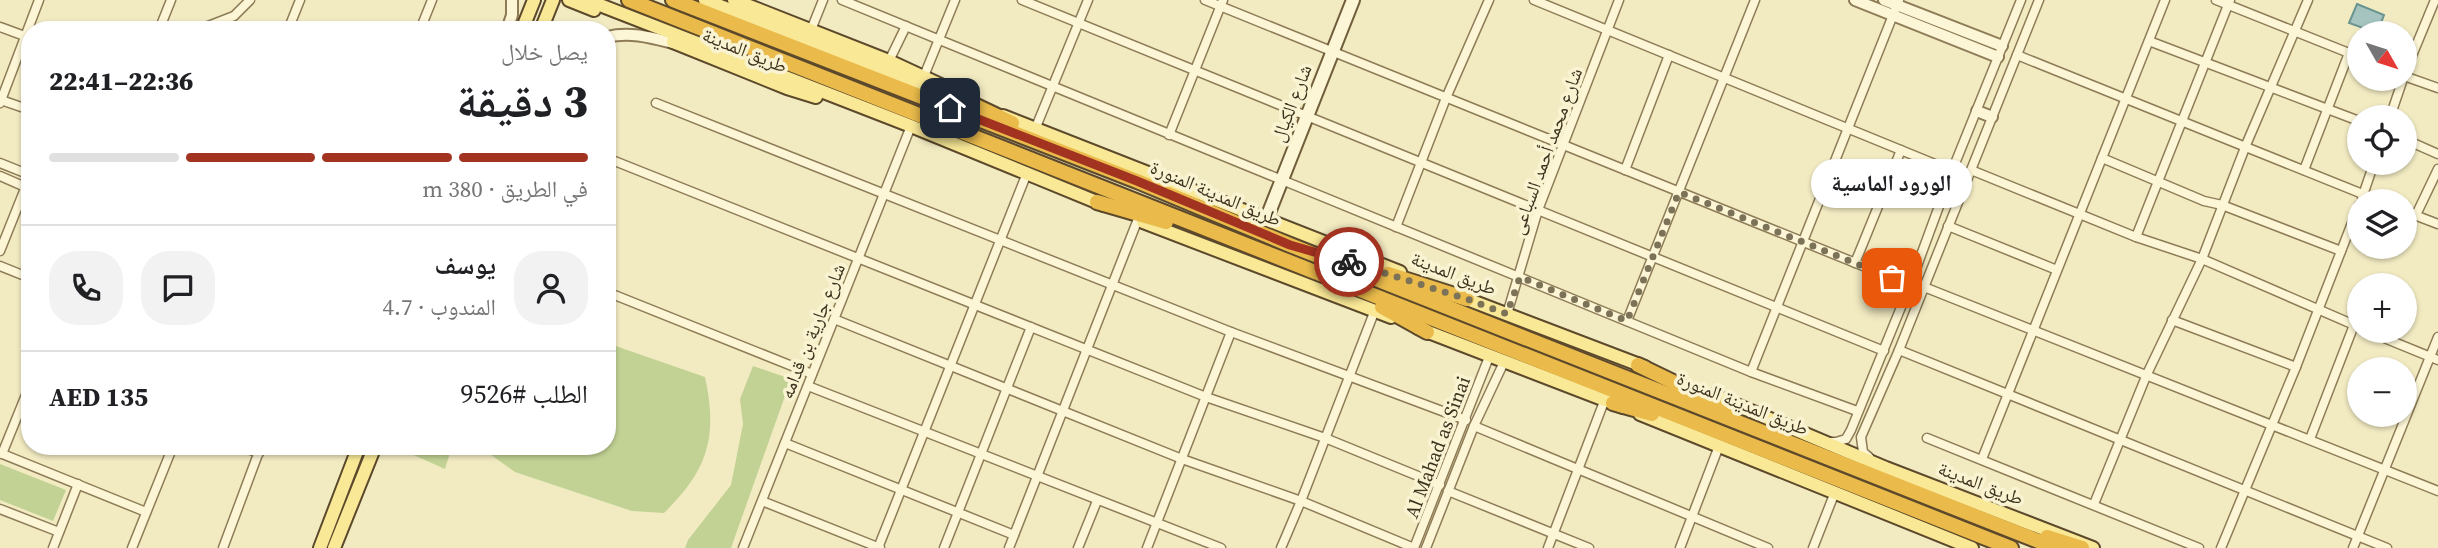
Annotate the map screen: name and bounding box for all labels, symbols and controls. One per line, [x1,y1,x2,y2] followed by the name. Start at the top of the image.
[699,21,791,79] street label: طريق المدينة
[2347,21,2417,91] north arrow
[2347,21,2417,427] map controls
[501,36,588,68] text: يصل خلال
[1264,61,1318,145] street label: شارع الكيال
[49,63,193,99] text: 22:36–22:41
[1504,64,1588,238] street label: شارع محمد أحمد السباعى
[456,69,588,132] text: 3 دقيقة
[920,78,980,138] pin
[931,89,969,127] icon: home
[2347,105,2417,175] button: locate
[1147,154,1285,232] street label: طريق المدينة المنورة
[1812,159,1972,208] callout: الورود الماسية
[1831,167,1952,199] text: الورود الماسية
[422,173,588,205] text: في الطريق · 380 m
[2347,189,2417,259] button: layers
[1314,227,1384,297] courier
[1330,243,1368,281] icon: bike
[1408,245,1500,301] street label: طريق المدينة
[435,247,496,283] text: يوسف
[1862,248,1922,308] pin
[49,251,123,325] button: phone
[141,251,215,325] button: chat
[514,251,588,325] button: person
[773,259,851,403] street label: شارع جارية بن قدامه
[1873,259,1911,297] icon: bag
[2347,273,2417,343] button: +
[382,291,496,323] text: المندوب · 4.7
[2347,357,2417,427] button: −
[1673,365,1813,441] street label: طريق المدينة المنورة
[1398,372,1476,522] street label: Al Mahad as Sinai
[461,376,588,412] text: الطلب #9526
[49,379,148,415] text: AED 135
[1935,455,2027,511] street label: طريق المدينة

